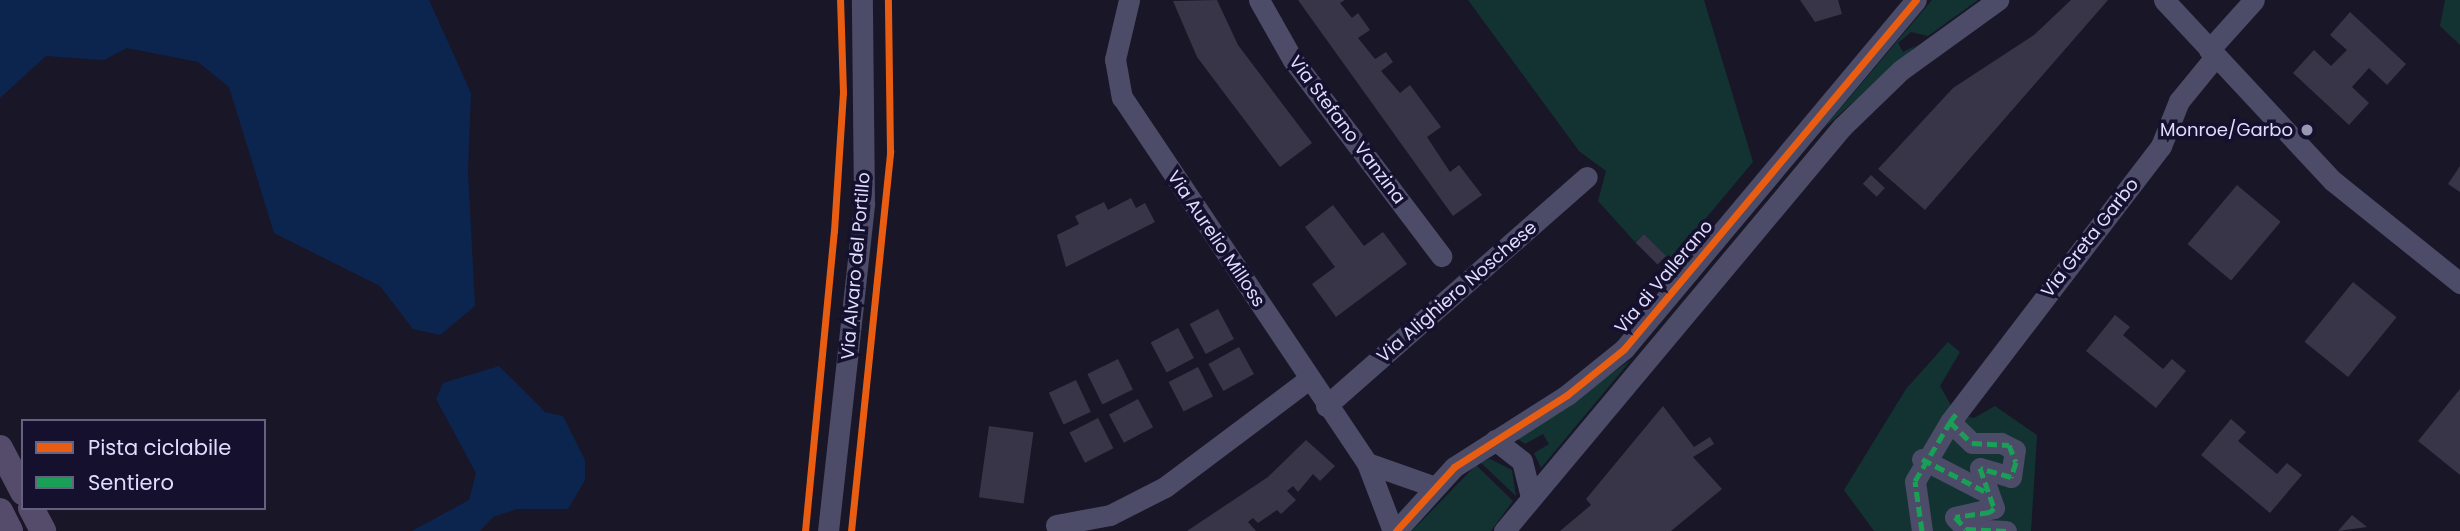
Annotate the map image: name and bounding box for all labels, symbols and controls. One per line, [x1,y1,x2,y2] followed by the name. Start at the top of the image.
[1284,52,1410,208] street label: Via Stefano Vanzina
[2160,119,2293,141] place label: Monroe/Garbo
[2299,122,2315,138] marker: Monroe/Garbo
[1162,167,1270,311] street label: Via Aurelio Milloss
[837,171,875,361] street label: Via Alvaro del Portillo
[2037,174,2143,302] street label: Via Greta Garbo
[1610,216,1718,338] street label: Via di Vallerano
[1373,217,1541,367] street label: Via Alighiero Noschese
[21,419,266,510] legend
[88,433,231,462] text: Pista ciclabile
[88,468,174,497] text: Sentiero

